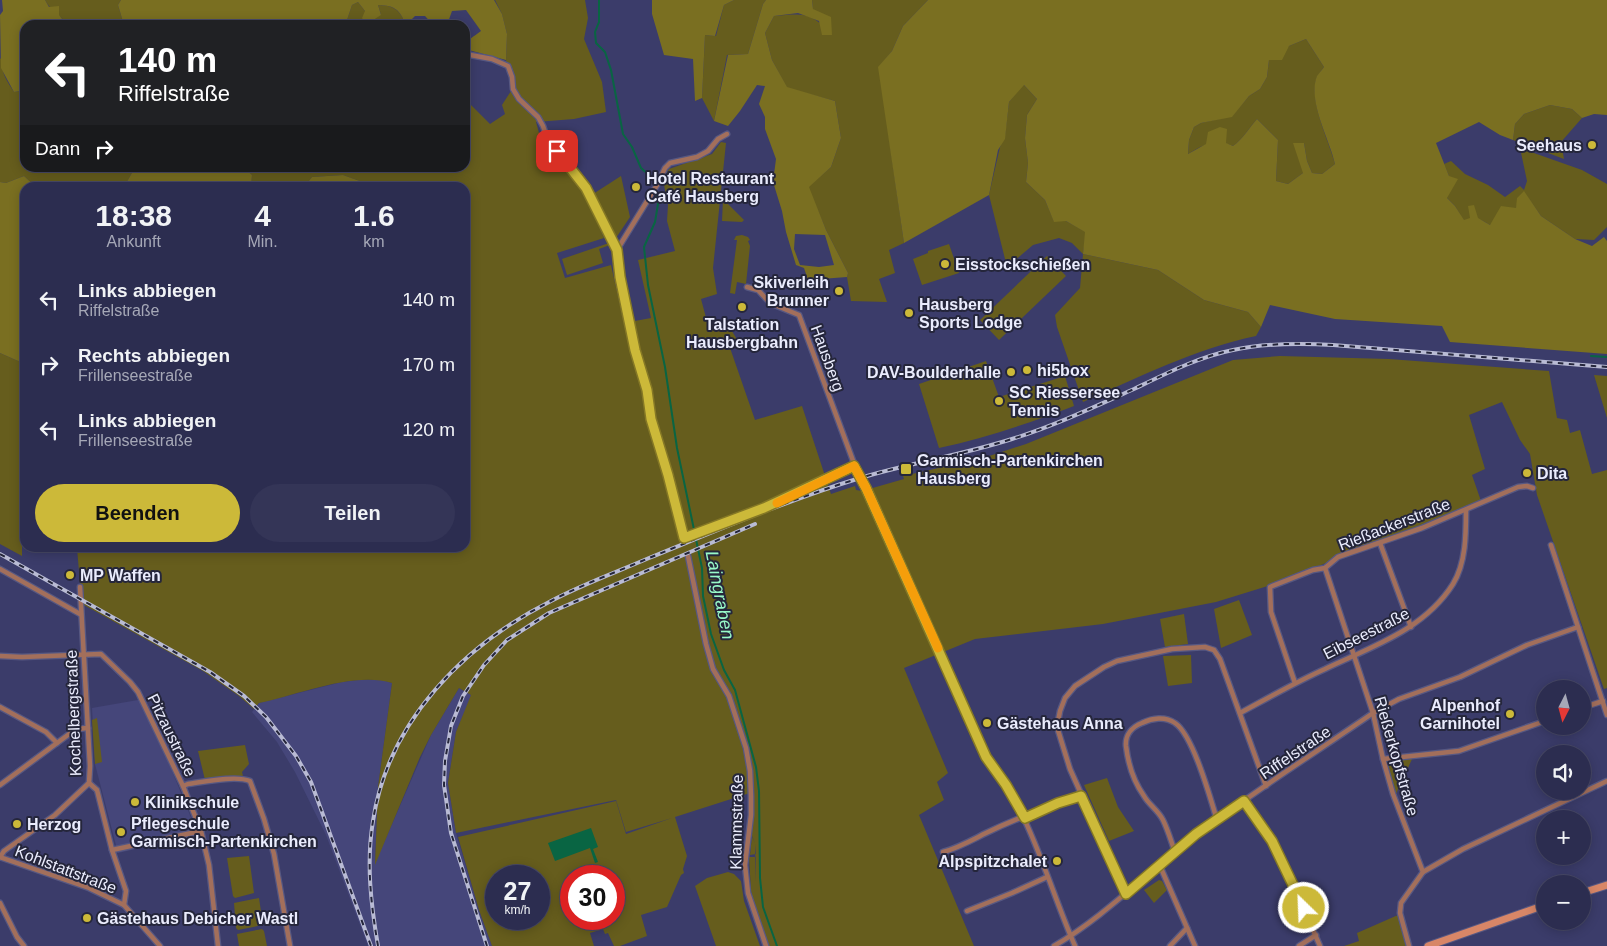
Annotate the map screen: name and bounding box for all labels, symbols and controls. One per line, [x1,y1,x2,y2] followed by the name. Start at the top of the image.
[35,40,100,105] icon: left
[118,40,217,79] text: 140 m
[118,81,230,106] text: Riffelstraße
[536,130,578,172] pin
[90,135,118,163] icon: right
[543,137,571,165] icon: arrive
[1516,137,1582,154] place label: Seehaus
[35,138,80,159] text: Dann
[1586,139,1598,151] marker: Seehaus
[646,170,775,205] place label: Hotel Restaurant Café Hausberg
[630,181,642,193] marker: Hotel Restaurant Café Hausberg
[95,199,172,232] text: 18:38
[254,199,271,232] text: 4
[353,199,395,232] text: 1.6
[107,233,161,250] text: Ankunft
[247,233,278,250] text: Min.
[363,233,384,250] text: km
[955,256,1090,273] place label: Eisstockschießen
[939,258,951,270] marker: Eisstockschießen
[753,274,829,309] place label: Skiverleih Brunner
[78,280,216,301] text: Links abbiegen
[833,285,845,297] marker: Skiverleih Brunner
[35,286,63,314] icon: left
[402,289,455,310] text: 140 m
[919,296,1022,331] place label: Hausberg Sports Lodge
[736,301,748,313] marker: Talstation Hausbergbahn
[78,302,160,319] text: Riffelstraße
[903,307,915,319] marker: Hausberg Sports Lodge
[686,316,798,351] place label: Talstation Hausbergbahn
[808,323,847,394] street label: Hausberg
[78,345,230,366] text: Rechts abbiegen
[35,351,63,379] icon: right
[402,354,455,375] text: 170 m
[1037,362,1089,379] place label: hi5box
[867,364,1001,381] place label: DAV-Boulderhalle
[1021,364,1033,376] marker: hi5box
[1005,366,1017,378] marker: DAV-Boulderhalle
[78,367,193,384] text: Frillenseestraße
[1009,384,1120,419] place label: SC Riessersee Tennis
[993,395,1005,407] marker: SC Riessersee Tennis
[78,410,216,431] text: Links abbiegen
[35,416,63,444] icon: left
[402,419,455,440] text: 120 m
[78,432,193,449] text: Frillenseestraße
[917,452,1103,487] place label: Garmisch-Partenkirchen Hausberg
[899,462,913,476] marker: Garmisch-Partenkirchen Hausberg
[1537,465,1567,482] place label: Dita
[1521,467,1533,479] marker: Dita
[35,484,240,542] button: Beenden
[250,484,455,542] button: Teilen
[1336,495,1453,554] street label: Rießackerstraße
[702,549,738,641] water label: Laingraben
[80,567,161,584] place label: MP Waffen
[64,569,76,581] marker: MP Waffen
[1320,604,1412,662] street label: Eibseestraße
[63,649,84,776] street label: Kochelbergstraße
[1536,680,1591,735] north arrow
[1536,680,1591,930] map controls
[144,691,199,779] street label: Pitzaustraße
[1371,694,1422,818] street label: Rießerkopfstraße
[1420,697,1501,732] place label: Alpenhof Garnihotel
[1504,708,1516,720] marker: Alpenhof Garnihotel
[997,715,1123,732] place label: Gästehaus Anna
[981,717,993,729] marker: Gästehaus Anna
[1257,723,1334,782] street label: Riffelstraße
[1536,745,1591,800] button: sound
[727,774,746,870] street label: Klammstraße
[145,794,239,811] place label: Klinikschule
[129,796,141,808] marker: Klinikschule
[1536,810,1591,865] button: +
[131,815,317,850] place label: Pflegeschule Garmisch-Partenkirchen
[27,816,81,833] place label: Herzog
[11,818,23,830] marker: Herzog
[115,826,127,838] marker: Pflegeschule Garmisch-Partenkirchen
[13,842,119,897] street label: Kohlstattstraße
[939,853,1048,870] place label: Alpspitzchalet
[1051,855,1063,867] marker: Alpspitzchalet
[560,865,625,930] speed limit sign: 30
[1536,875,1591,930] button: −
[504,877,531,905] text: 27
[1277,881,1329,933] position arrow
[504,903,531,917] text: km/h
[97,910,298,927] place label: Gästehaus Debicher Wastl
[81,912,93,924] marker: Gästehaus Debicher Wastl

